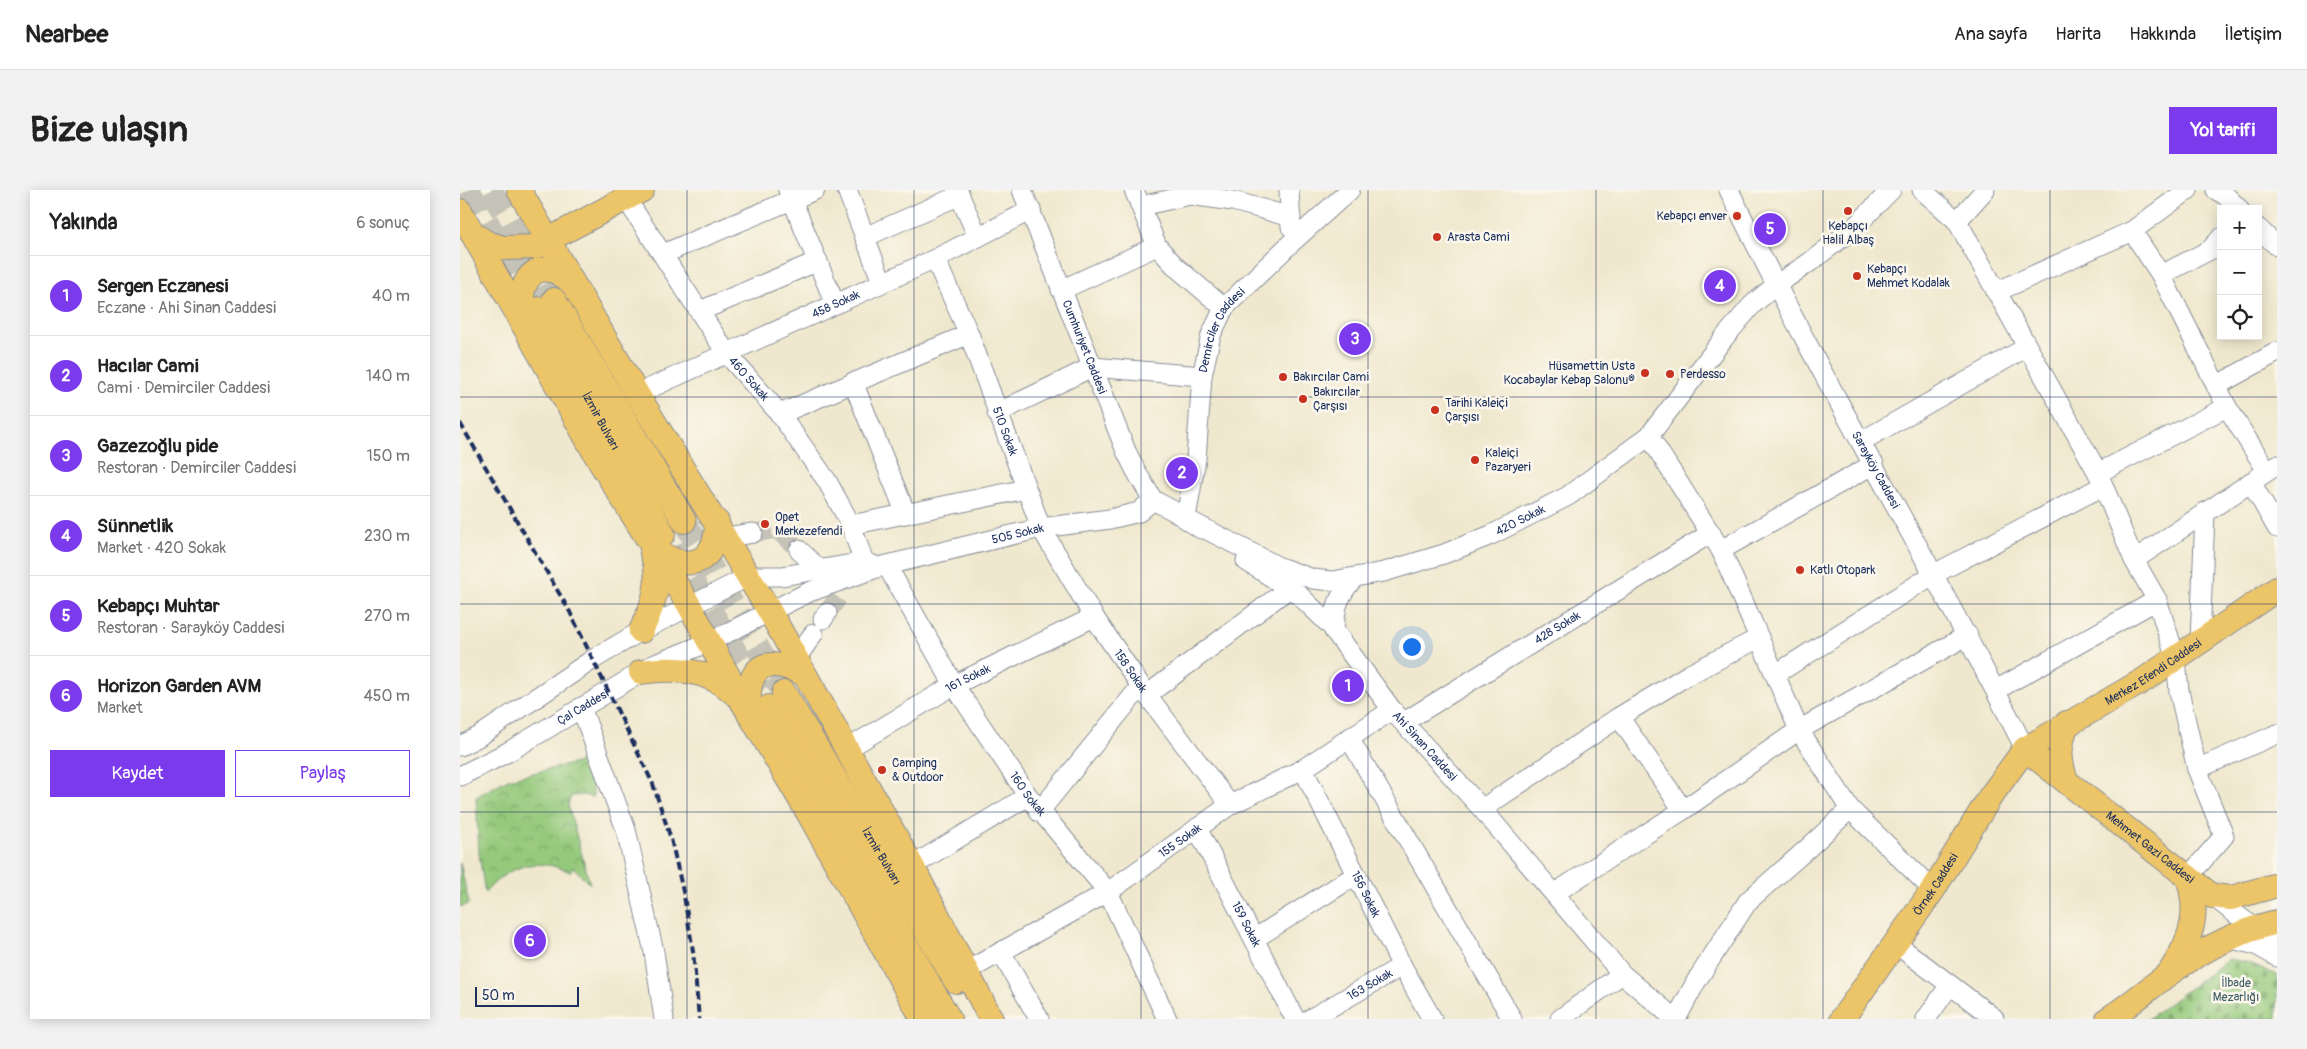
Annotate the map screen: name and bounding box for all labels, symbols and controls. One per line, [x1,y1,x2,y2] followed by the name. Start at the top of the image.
[25,20,108,49] text: Nearbee
[1954,23,2027,46] text: Ana sayfa
[2055,23,2101,46] text: Harita
[2129,23,2196,46] text: Hakkında
[2224,23,2282,46] text: İletişim
[2169,107,2277,154] button: Yol tarifi
[30,108,188,152] text: Bize ulaşın
[1842,205,1854,217] marker: Kebapçı Halil Albaş
[2217,205,2262,340] map controls
[2217,205,2262,250] button: +
[50,209,117,236] text: Yakında
[1657,209,1728,224] place label: Kebapçı enver
[1731,210,1743,222] marker: Kebapçı enver
[1754,210,1786,248] pin: 5
[356,213,410,233] text: 6 sonuç
[1822,219,1874,248] place label: Kebapçı Halil Albaş
[1447,230,1510,245] place label: Arasta Cami
[1431,231,1443,243] marker: Arasta Cami
[2217,250,2262,295] button: −
[1867,262,1950,291] place label: Kebapçı Mehmet Kodalak
[1704,267,1736,305] pin: 4
[1851,270,1863,282] marker: Kebapçı Mehmet Kodalak
[97,274,228,298] text: Sergen Eczanesi
[1196,285,1249,374] street label: Demirciler Caddesi
[63,286,69,306] text: 1
[372,286,410,306] text: 40 m
[809,287,862,322] street label: 458 Sokak
[2217,295,2262,340] button: locate
[97,298,276,318] text: Eczane · Ahi Sinan Caddesi
[1059,298,1110,397] street label: Cumhuriyet Caddesi
[1339,320,1371,358] pin: 3
[97,354,199,378] text: Hacılar Cami
[725,354,772,404] street label: 460 Sokak
[1503,359,1635,388] place label: Hüsamettin Usta Kocabaylar Kebap Salonu®
[62,366,70,386] text: 2
[366,366,410,386] text: 140 m
[1639,367,1651,379] marker: Hüsamettin Usta Kocabaylar Kebap Salonu®
[1680,367,1726,382] place label: Perdesso
[1664,368,1676,380] marker: Perdesso
[1293,370,1369,385] place label: Bakırcılar Cami
[1277,371,1289,383] marker: Bakırcılar Cami
[97,378,270,398] text: Cami · Demirciler Caddesi
[1313,385,1361,414] place label: Bakırcılar Çarşısı
[578,389,622,453] street label: İzmir Bulvarı
[1297,393,1309,405] marker: Bakırcılar Çarşısı
[1445,396,1508,425] place label: Tarihi Kaleiçi Çarşısı
[1429,404,1441,416] marker: Tarihi Kaleiçi Çarşısı
[989,405,1021,458] street label: 510 Sokak
[1848,429,1903,511] street label: Sarayköy Caddesi
[97,434,218,458] text: Gazezoğlu pide
[62,446,70,466] text: 3
[366,446,410,466] text: 150 m
[1485,446,1531,475] place label: Kaleiçi Pazaryeri
[1166,454,1198,492] pin: 2
[1469,454,1481,466] marker: Kaleiçi Pazaryeri
[97,458,296,478] text: Restoran · Demirciler Caddesi
[1493,502,1548,539] street label: 420 Sokak
[775,510,842,539] place label: Opet Merkezefendi
[97,514,173,538] text: Sünnetlik
[759,518,771,530] marker: Opet Merkezefendi
[990,521,1045,548] street label: 505 Sokak
[61,526,71,546] text: 4
[364,526,410,546] text: 230 m
[97,538,226,558] text: Market · 420 Sokak
[1810,563,1876,578] place label: Katlı Otopark
[1794,564,1806,576] marker: Katlı Otopark
[97,594,219,618] text: Kebapçı Muhtar
[62,606,70,626] text: 5
[364,606,410,626] text: 270 m
[1532,608,1583,648] street label: 428 Sokak
[97,618,285,638] text: Restoran · Sarayköy Caddesi
[1399,634,1425,660] your location
[2103,636,2205,709] street label: Merkez Efendi Caddesi
[1110,647,1150,696] street label: 158 Sokak
[943,662,993,696] street label: 161 Sokak
[1332,667,1364,705] pin: 1
[97,674,261,698] text: Horizon Garden AVM
[61,686,71,706] text: 6
[363,686,410,706] text: 450 m
[555,686,612,729] street label: Çal Caddesi
[97,698,143,718] text: Market
[1389,708,1460,784] street label: Ahi Sinan Caddesi
[50,750,225,797] button: Kaydet
[235,750,410,797] button: Paylaş
[892,756,944,785] place label: Camping & Outdoor
[876,764,888,776] marker: Camping & Outdoor
[1006,769,1049,819] street label: 160 Sokak
[2102,808,2197,887] street label: Mehmet Gazi Caddesi
[1156,821,1205,862] street label: 155 Sokak
[858,824,904,888] street label: İzmir Bulvarı
[1909,850,1962,919] street label: Örnek Caddesi
[1348,869,1383,920] street label: 156 Sokak
[1228,899,1264,950] street label: 159 Sokak
[514,922,546,960] pin: 6
[1345,966,1395,1004] street label: 163 Sokak
[2213,975,2259,1005] park label: İlbade Mezarlığı
[475,984,579,1007] scale bar
[482,987,515,1004] text: 50 m

